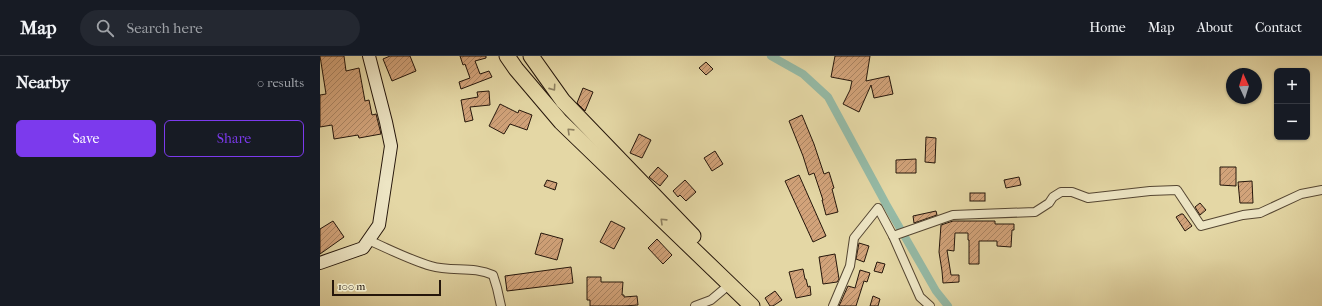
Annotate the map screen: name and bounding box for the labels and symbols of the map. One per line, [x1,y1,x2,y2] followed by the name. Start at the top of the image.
[1226,68,1262,104] north arrow
[548,84,556,91] one-way arrow
[567,128,575,136] one-way arrow
[660,218,668,226] one-way arrow
[332,278,441,297] scale bar

